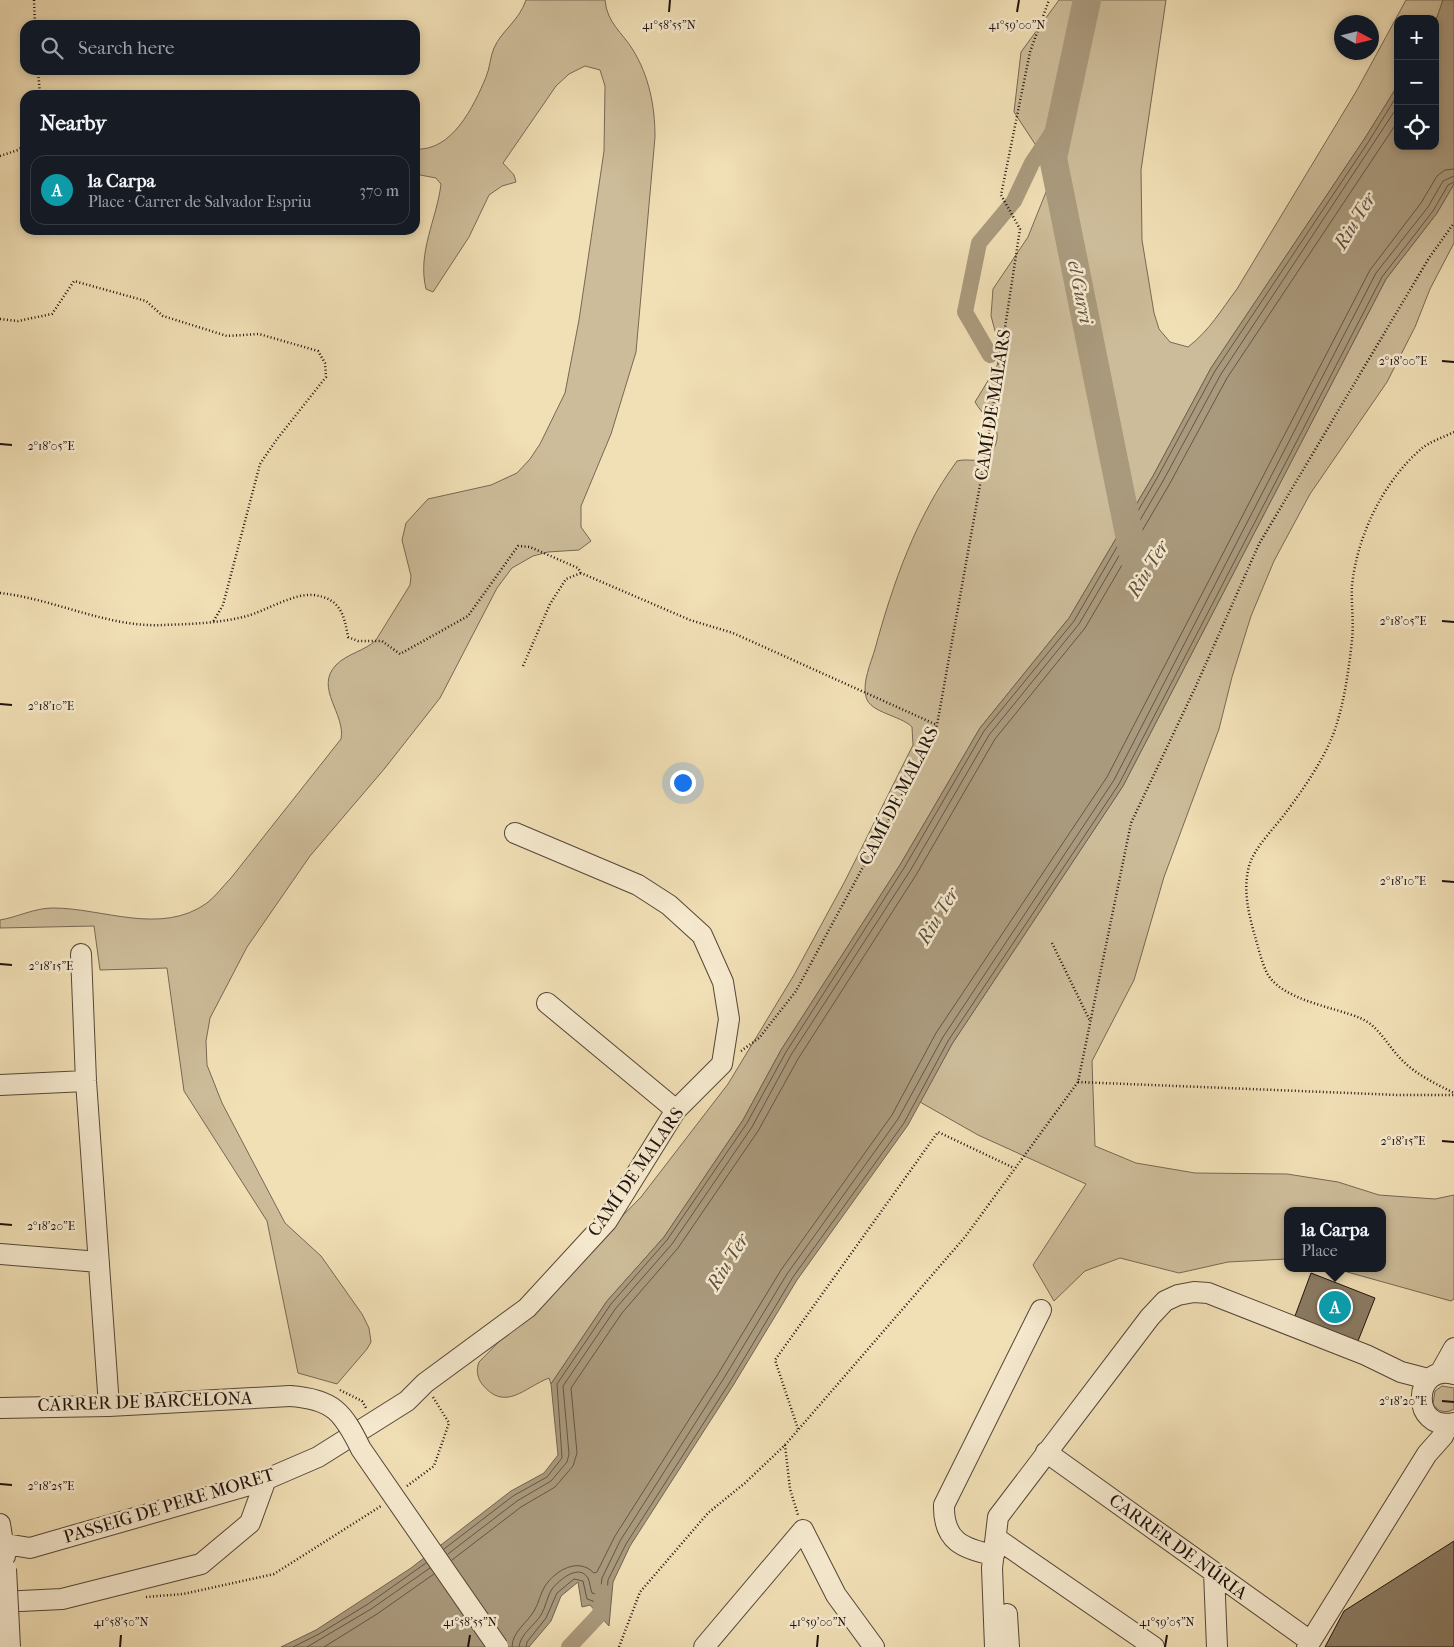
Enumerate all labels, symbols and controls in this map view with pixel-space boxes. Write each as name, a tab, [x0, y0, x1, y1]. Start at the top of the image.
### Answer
north arrow	[1334, 15, 1379, 60]
map controls	[1394, 15, 1439, 150]
button: +	[1394, 15, 1439, 60]
text: 41°58'55"N	[642, 18, 696, 32]
text: 41°59'00"N	[989, 18, 1045, 32]
search box	[20, 20, 420, 75]
icon: search	[38, 34, 66, 62]
text: Search here	[78, 37, 174, 59]
button: −	[1394, 60, 1439, 105]
button: locate	[1394, 105, 1439, 150]
text: Nearby	[40, 111, 106, 135]
text: la Carpa	[88, 170, 155, 192]
text: A	[52, 181, 62, 200]
text: 370 m	[359, 181, 399, 200]
water label: Riu Ter	[1329, 188, 1381, 255]
text: Place · Carrer de Salvador Espriu	[88, 192, 311, 211]
water label: el Gurri	[1063, 259, 1097, 327]
street label: CAMÍ DE MALARS	[970, 328, 1015, 482]
text: 2°18'00"E	[1379, 354, 1427, 368]
text: 2°18'05"E	[27, 439, 75, 453]
water label: Riu Ter	[1122, 536, 1174, 603]
text: 2°18'05"E	[1379, 614, 1427, 628]
text: 2°18'10"E	[28, 699, 74, 713]
street label: CAMÍ DE MALARS	[854, 723, 943, 869]
your location	[670, 770, 696, 796]
text: 2°18'10"E	[1380, 874, 1426, 888]
water label: Riu Ter	[912, 883, 964, 950]
text: 2°18'15"E	[29, 959, 73, 973]
street label: CAMÍ DE MALARS	[583, 1103, 688, 1241]
text: 2°18'15"E	[1381, 1134, 1425, 1148]
popup	[1284, 1207, 1386, 1272]
text: 2°18'20"E	[27, 1219, 75, 1233]
text: la Carpa	[1301, 1219, 1369, 1241]
water label: Riu Ter	[702, 1229, 754, 1296]
text: Place	[1301, 1241, 1338, 1260]
pin: A	[1319, 1288, 1351, 1326]
street label: CARRER DE BARCELONA	[37, 1388, 253, 1416]
text: 2°18'20"E	[1379, 1394, 1427, 1408]
street label: PASSEIG DE PERE MORET	[61, 1464, 278, 1548]
text: 2°18'25"E	[28, 1479, 74, 1493]
street label: CARRER DE NÚRIA	[1105, 1489, 1252, 1604]
text: 41°58'50"N	[93, 1615, 149, 1629]
text: 41°58'55"N	[443, 1615, 497, 1629]
text: 41°59'00"N	[790, 1615, 846, 1629]
text: 41°59'05"N	[1139, 1615, 1195, 1629]

